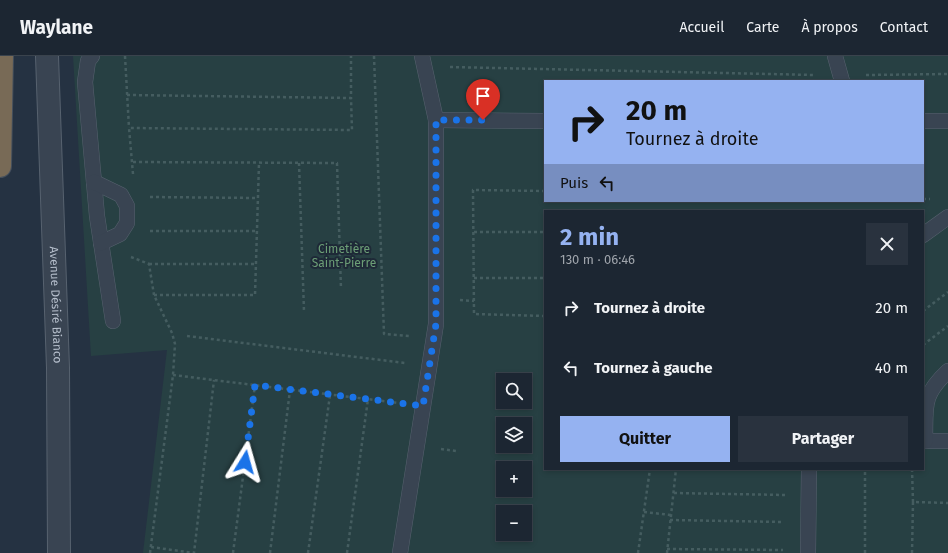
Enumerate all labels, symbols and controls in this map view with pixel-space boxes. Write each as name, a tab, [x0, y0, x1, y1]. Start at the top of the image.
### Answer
text: Waylane	[20, 16, 93, 39]
text: Accueil	[679, 19, 724, 36]
text: Carte	[746, 19, 779, 36]
text: À propos	[801, 19, 858, 36]
text: Contact	[880, 19, 928, 36]
pin	[466, 79, 500, 120]
icon: arrive	[472, 85, 494, 107]
text: 20 m	[626, 94, 687, 127]
icon: right	[560, 96, 612, 148]
text: Tournez à droite	[626, 128, 758, 150]
icon: left	[596, 172, 618, 194]
text: Puis	[560, 174, 588, 192]
text: 2 min	[560, 223, 619, 251]
button: close	[866, 223, 908, 265]
park label: Cimetière Saint-Pierre	[312, 242, 376, 270]
street label: Avenue Désiré Bianco	[47, 246, 65, 364]
text: 130 m · 06:46	[560, 252, 635, 267]
icon: right	[560, 297, 582, 319]
text: Tournez à droite	[594, 299, 705, 317]
text: 20 m	[875, 299, 908, 317]
icon: left	[560, 357, 582, 379]
text: Tournez à gauche	[594, 359, 713, 377]
text: 40 m	[875, 359, 908, 377]
map controls	[496, 373, 532, 541]
button: search	[496, 373, 532, 409]
button: Quitter	[560, 416, 730, 462]
button: Partager	[738, 416, 908, 462]
button: layers	[496, 417, 532, 453]
position arrow	[224, 441, 266, 483]
button: +	[496, 461, 532, 497]
button: −	[496, 505, 532, 541]

